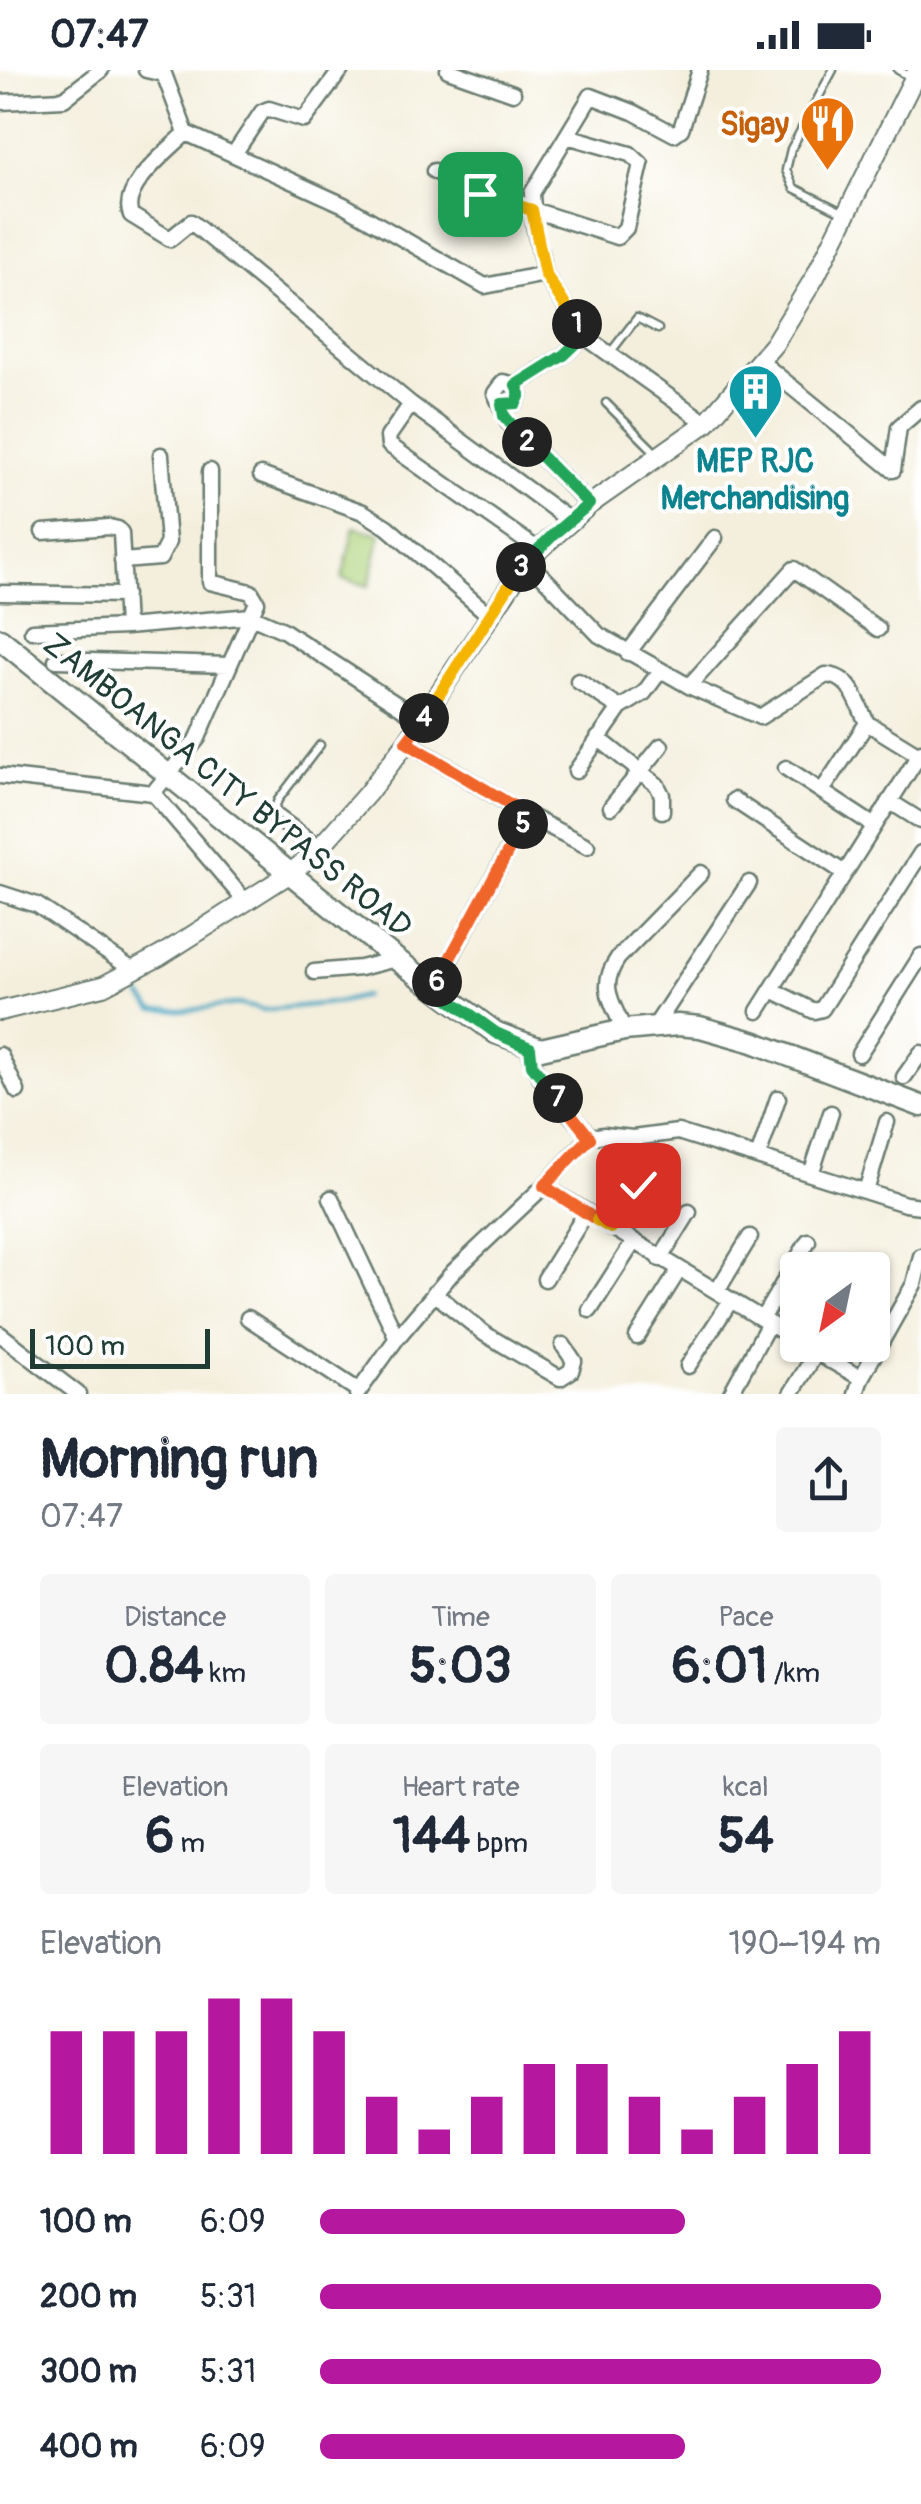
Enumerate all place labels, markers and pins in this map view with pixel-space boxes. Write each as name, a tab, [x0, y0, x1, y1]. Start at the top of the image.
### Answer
restaurant icon: Sigay	[798, 94, 858, 173]
place label: Sigay	[720, 105, 789, 145]
pin	[438, 152, 523, 237]
pin: 1	[552, 299, 602, 349]
building icon: MEP RJC Merchandising	[725, 362, 785, 441]
pin: 2	[502, 417, 552, 467]
place label: MEP RJC Merchandising	[661, 442, 849, 519]
pin: 3	[496, 542, 546, 592]
pin: 4	[399, 693, 449, 743]
pin: 5	[498, 799, 548, 849]
pin: 6	[412, 957, 462, 1007]
pin: 7	[533, 1073, 583, 1123]
pin	[596, 1143, 681, 1228]

